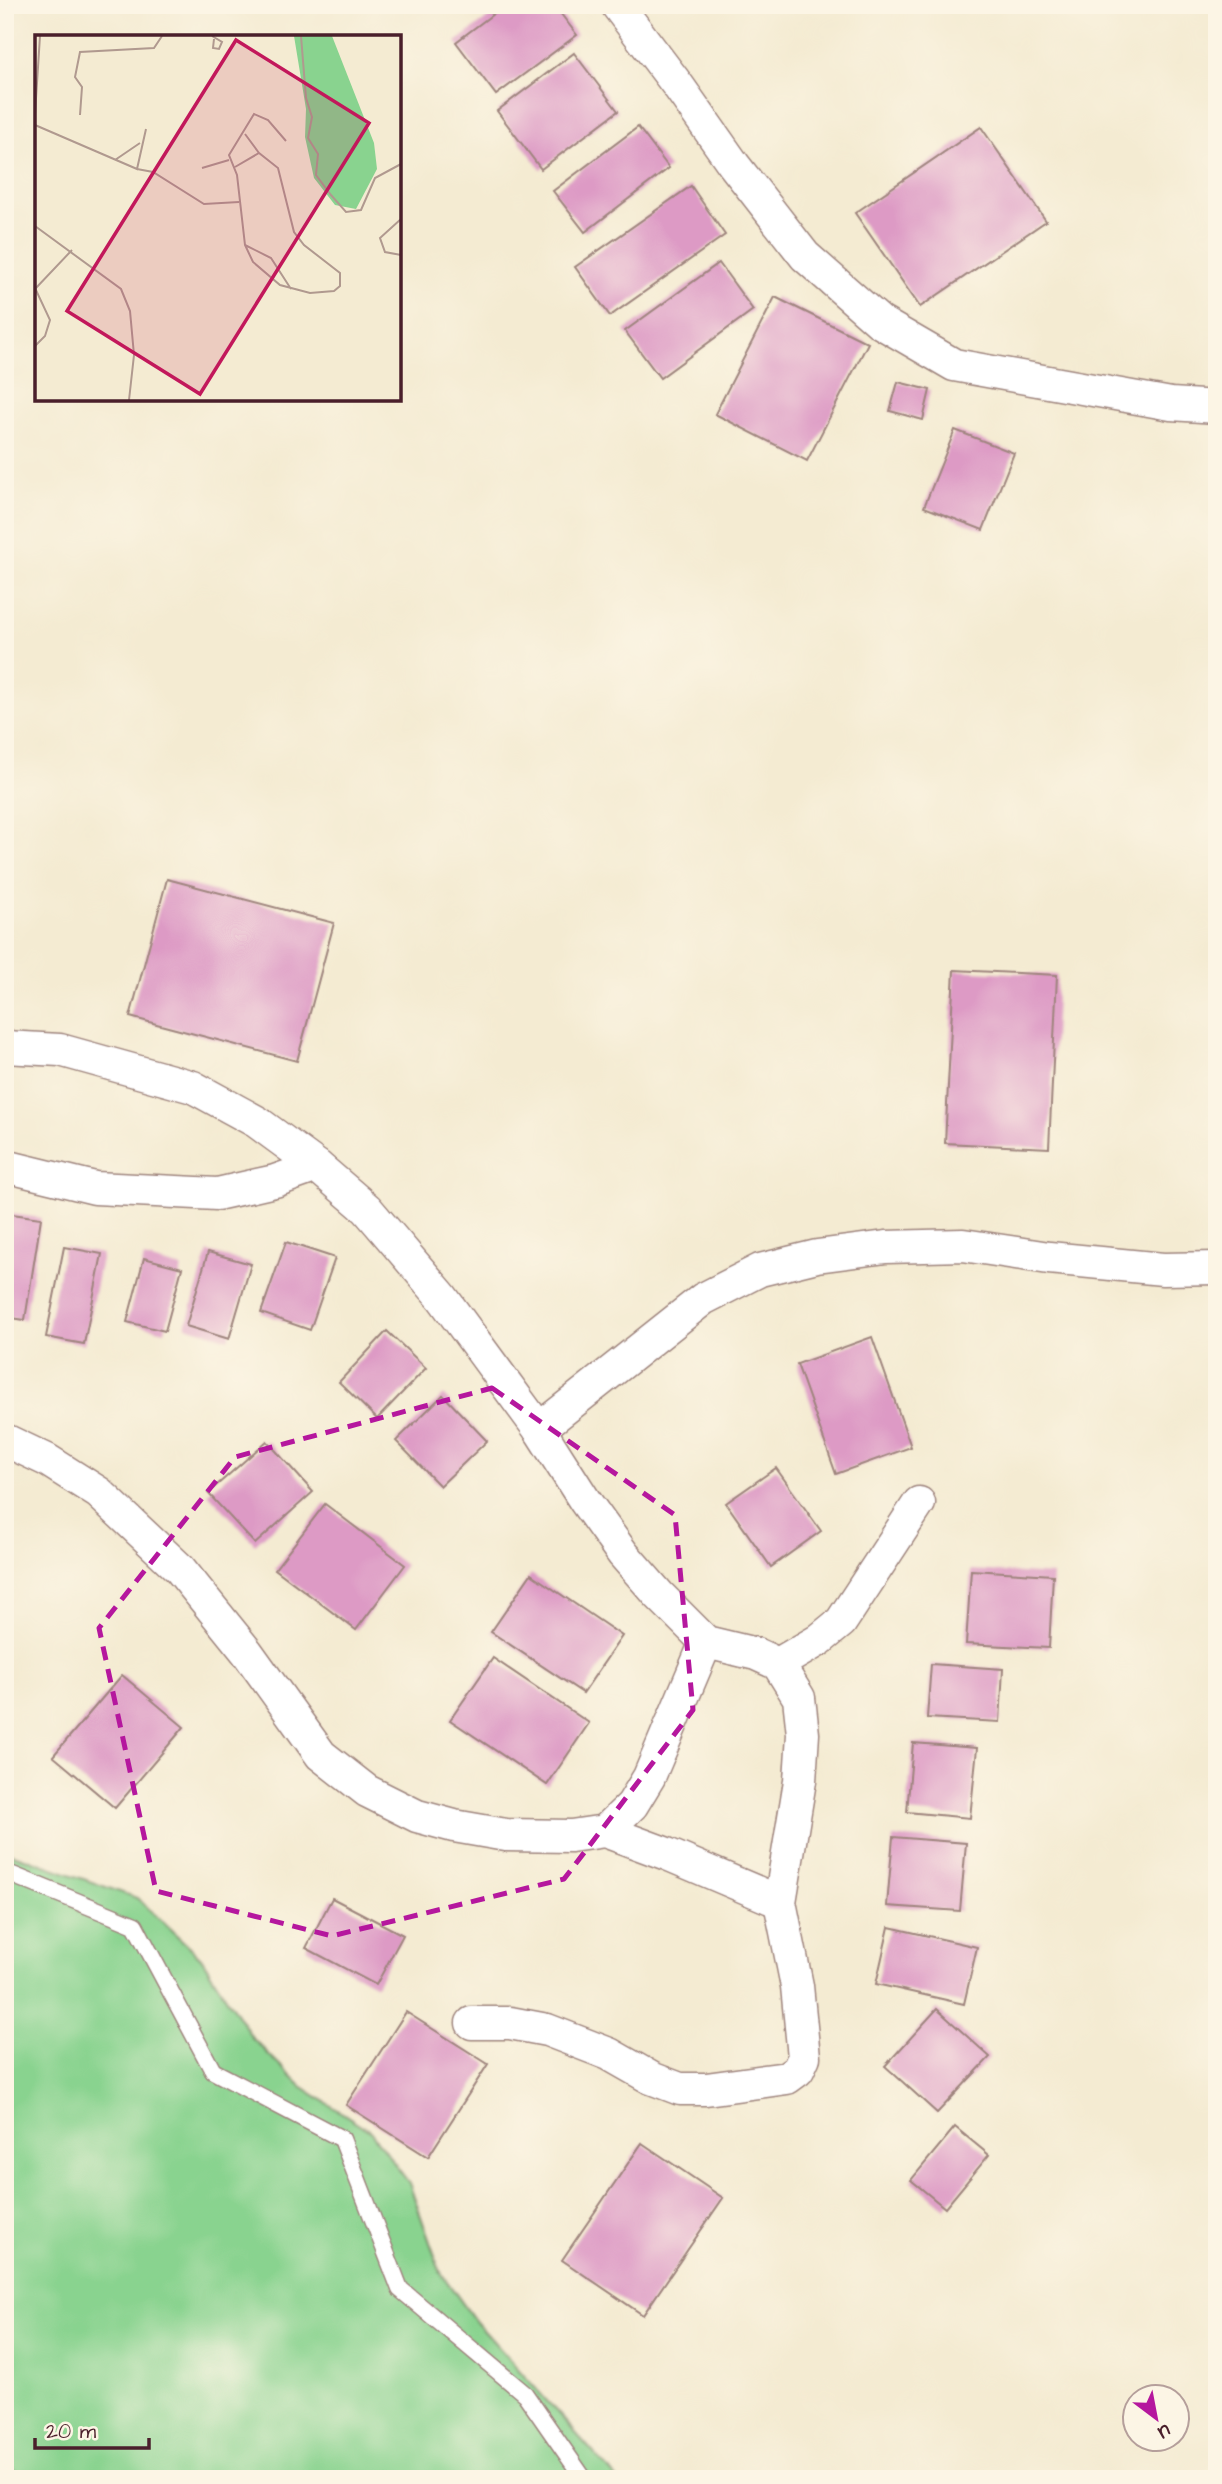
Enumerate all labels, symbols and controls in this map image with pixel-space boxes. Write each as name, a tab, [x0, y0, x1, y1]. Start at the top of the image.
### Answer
inset map	[35, 35, 401, 401]
north arrow	[1120, 2382, 1190, 2452]
scale bar	[35, 2407, 149, 2451]
text: 20 m	[46, 2417, 97, 2446]
text: U	[1152, 2417, 1176, 2446]

